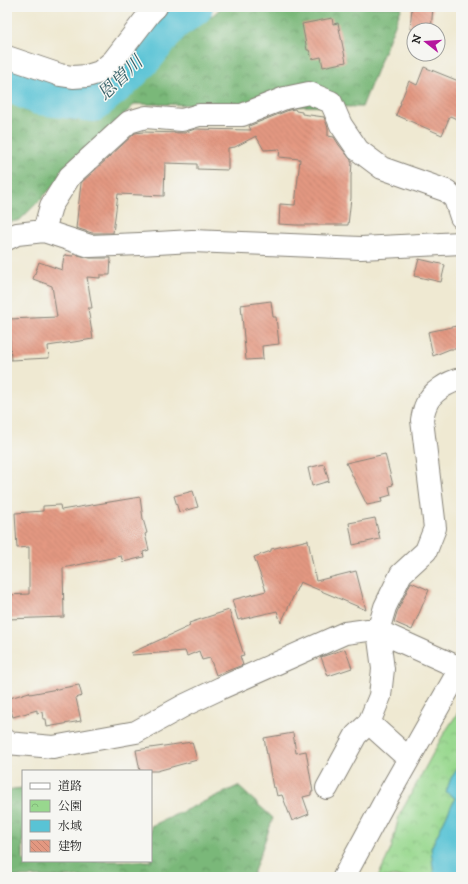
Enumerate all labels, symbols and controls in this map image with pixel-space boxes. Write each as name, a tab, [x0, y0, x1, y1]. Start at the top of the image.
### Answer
north arrow	[406, 22, 446, 62]
text: N	[409, 33, 425, 46]
water label: 恩曽川	[94, 51, 149, 105]
legend	[22, 770, 152, 862]
text: 道路	[58, 779, 82, 794]
text: 公園	[58, 799, 82, 814]
text: 水域	[58, 819, 82, 834]
text: 建物	[58, 839, 82, 854]

